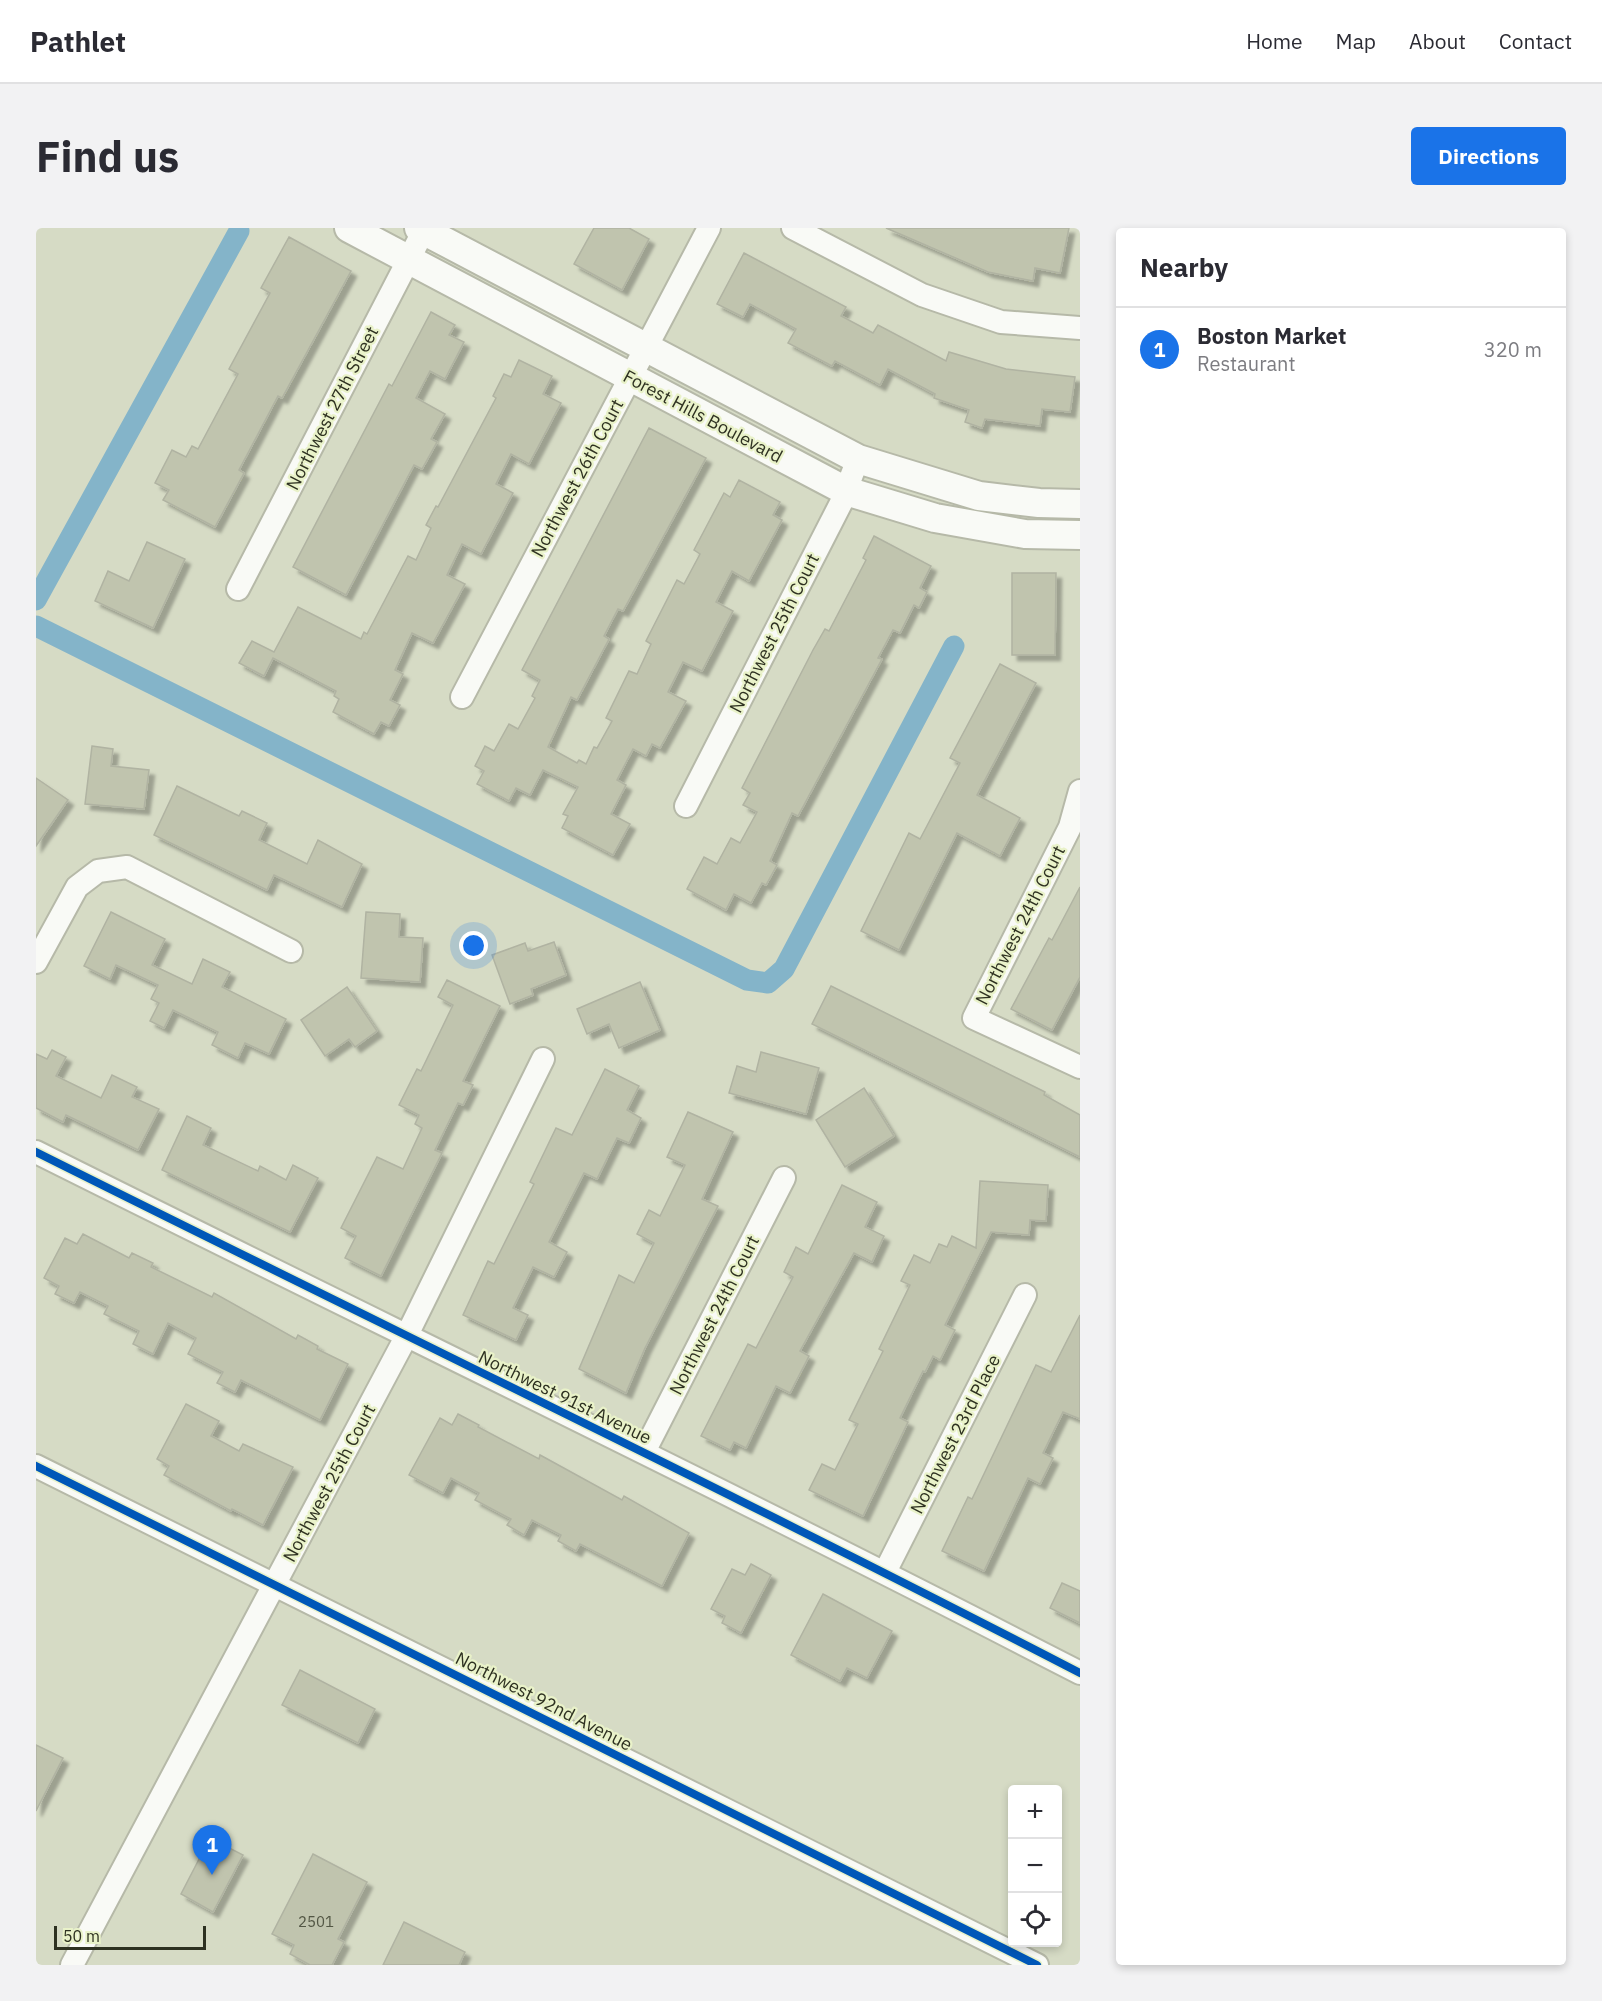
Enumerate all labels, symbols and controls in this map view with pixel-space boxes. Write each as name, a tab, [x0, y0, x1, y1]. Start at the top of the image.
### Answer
text: Pathlet	[30, 23, 126, 60]
text: Home	[1246, 27, 1303, 55]
text: Map	[1336, 27, 1376, 55]
text: About	[1409, 27, 1466, 55]
text: Contact	[1499, 27, 1572, 55]
button: Directions	[1411, 127, 1566, 185]
text: Find us	[36, 129, 179, 184]
text: Nearby	[1140, 250, 1228, 284]
text: Boston Market	[1197, 321, 1346, 350]
street label: Northwest 27th Street	[281, 322, 383, 494]
text: 1	[1154, 336, 1166, 363]
text: 320 m	[1484, 336, 1542, 363]
text: Restaurant	[1197, 350, 1295, 377]
street label: Forest Hills Boulevard	[619, 364, 787, 468]
street label: Northwest 26th Court	[526, 395, 628, 561]
street label: Northwest 25th Court	[724, 550, 824, 716]
street label: Northwest 24th Court	[970, 842, 1070, 1008]
your location	[459, 931, 488, 960]
street label: Northwest 24th Court	[664, 1232, 764, 1398]
street label: Northwest 91st Avenue	[475, 1345, 655, 1449]
street label: Northwest 23rd Place	[905, 1350, 1005, 1518]
street label: Northwest 25th Court	[278, 1400, 380, 1566]
street label: Northwest 92nd Avenue	[452, 1646, 636, 1756]
map controls	[1008, 1785, 1062, 1947]
button: +	[1008, 1785, 1062, 1839]
pin: 1	[192, 1826, 231, 1875]
button: −	[1008, 1839, 1062, 1893]
button: locate	[1008, 1893, 1062, 1947]
house number: 2501	[298, 1912, 334, 1931]
scale bar	[54, 1923, 206, 1950]
text: 50 m	[63, 1926, 100, 1946]

